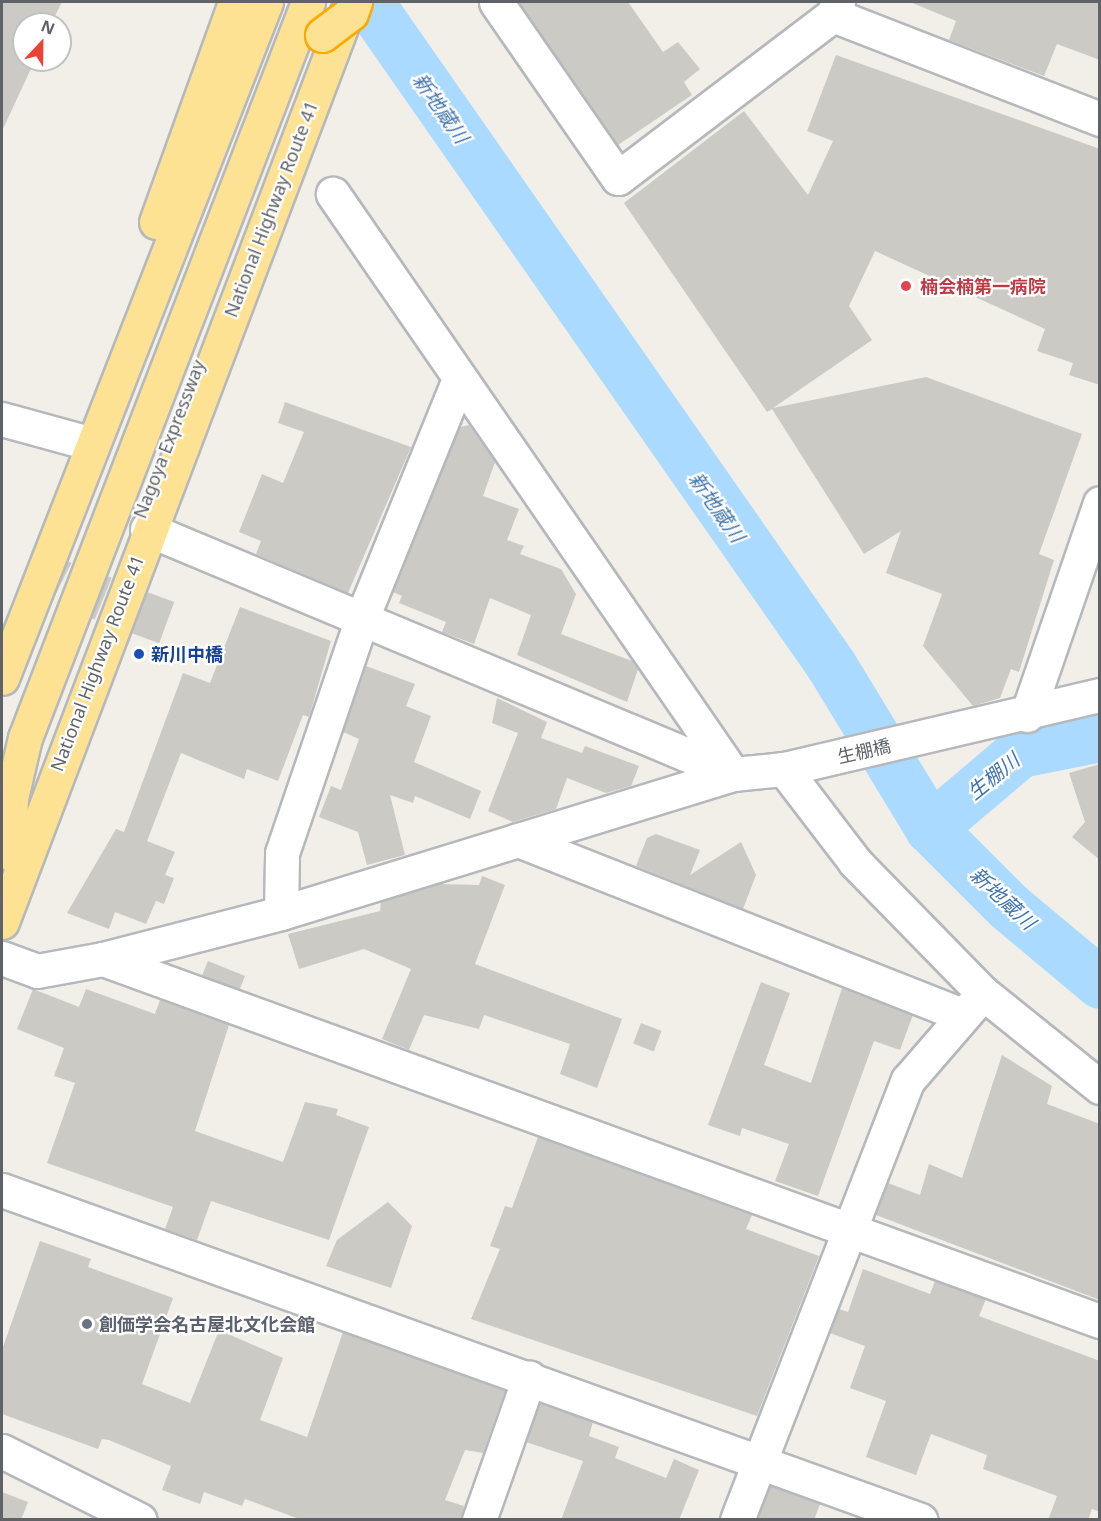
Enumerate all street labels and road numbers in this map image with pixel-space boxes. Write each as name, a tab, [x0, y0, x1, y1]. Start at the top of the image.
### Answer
street label: National Highway Route 41	[220, 98, 322, 320]
street label: Nagoya Expressway	[129, 357, 209, 521]
street label: National Highway Route 41	[46, 552, 148, 774]
street label: 生棚橋	[835, 734, 893, 768]

